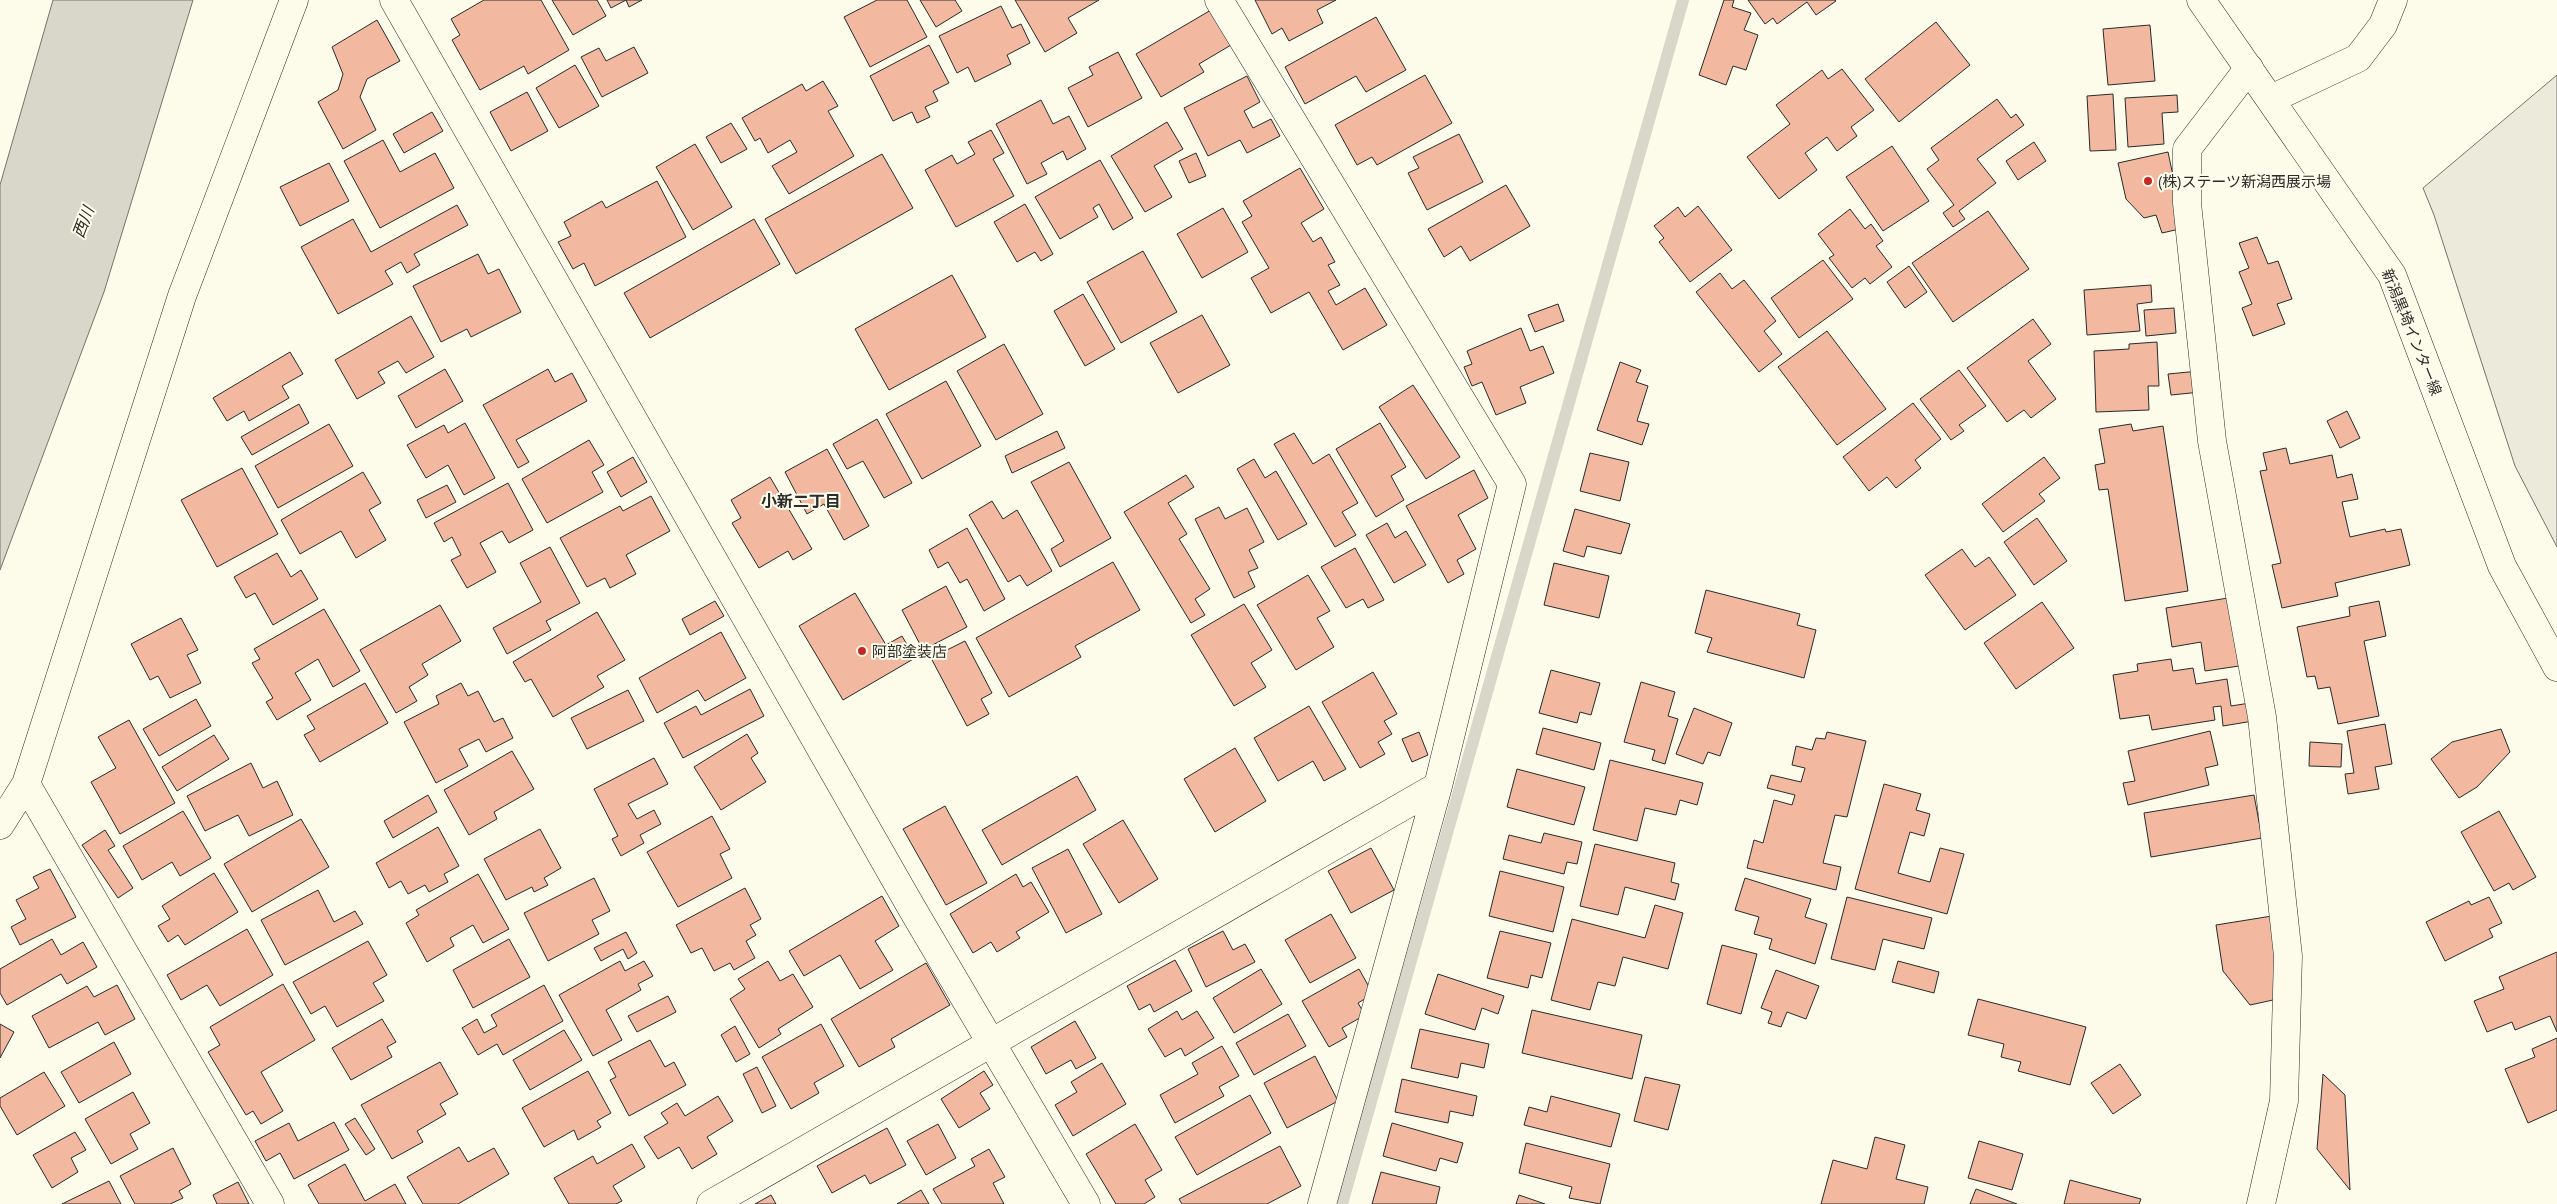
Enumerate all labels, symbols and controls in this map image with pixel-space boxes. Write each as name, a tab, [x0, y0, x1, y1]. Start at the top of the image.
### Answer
place label: (株)ステーツ新潟西展示場	[2158, 172, 2331, 191]
marker: (株)ステーツ新潟西展示場	[2142, 175, 2154, 187]
water label: 西川	[68, 202, 99, 241]
street label: 新潟黒埼インター線	[2378, 266, 2446, 398]
district label: 小新二丁目	[761, 491, 841, 511]
place label: 阿部塗装店	[872, 642, 947, 661]
marker: 阿部塗装店	[856, 645, 868, 657]

